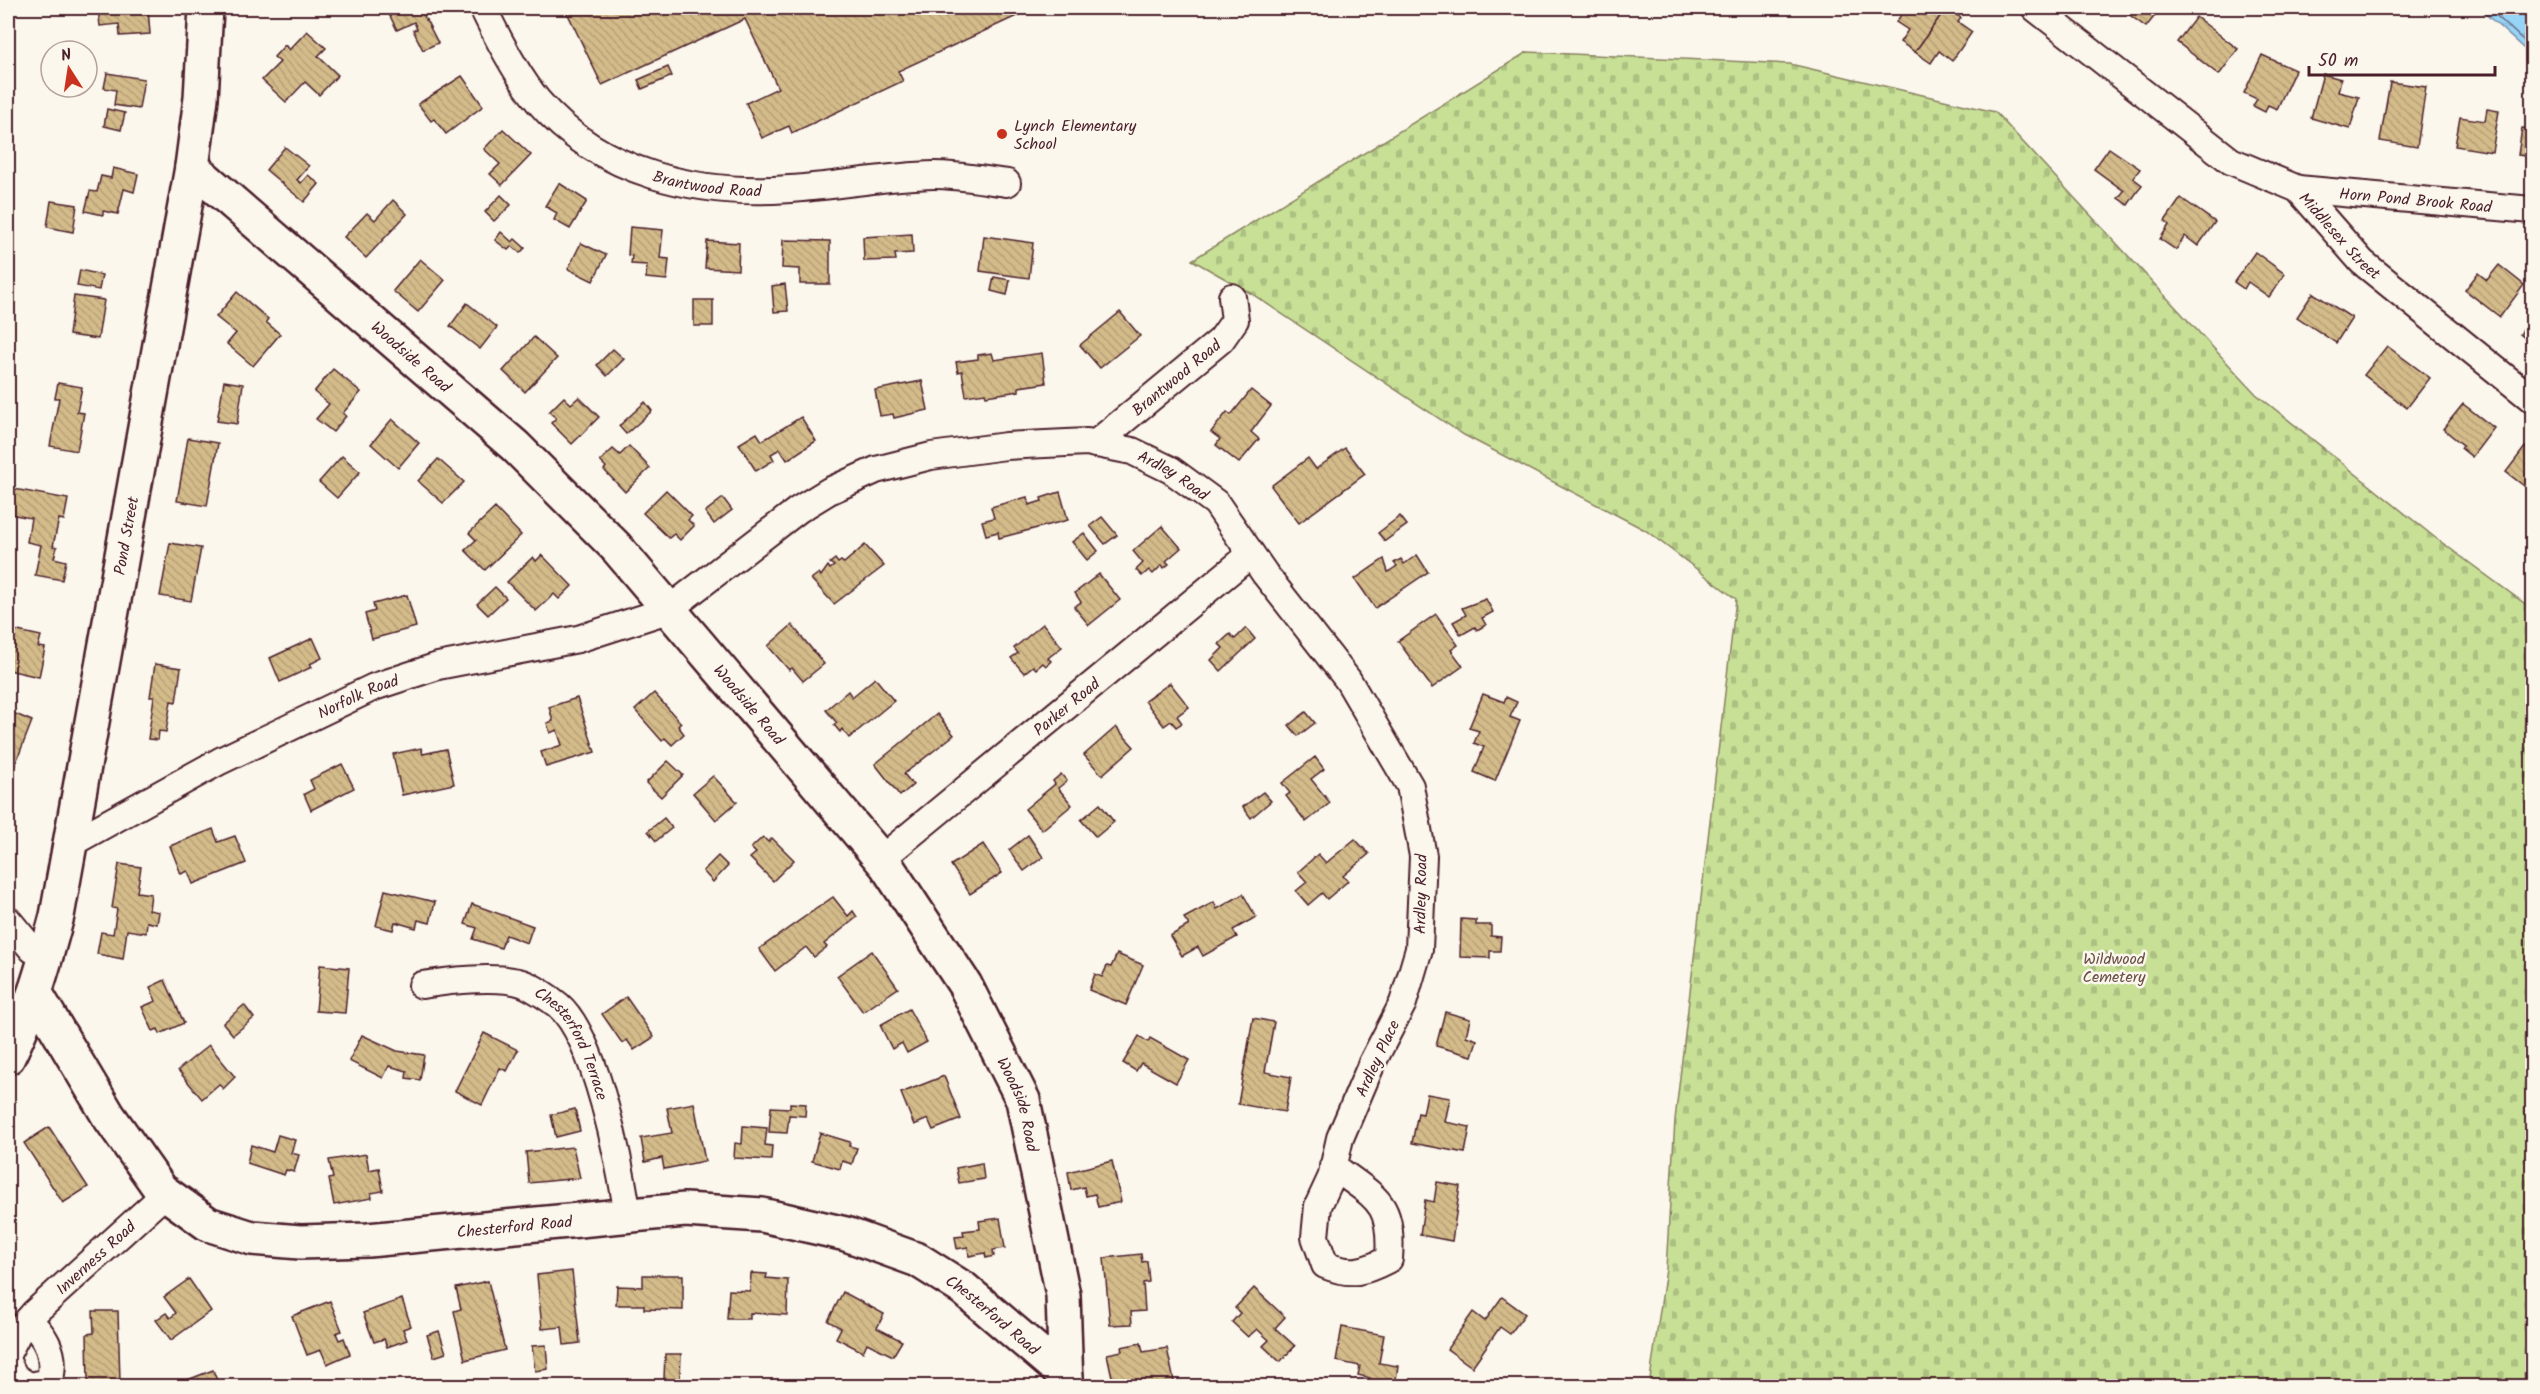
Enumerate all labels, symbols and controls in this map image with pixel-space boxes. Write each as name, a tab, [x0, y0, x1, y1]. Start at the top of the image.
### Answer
north arrow	[39, 39, 99, 99]
scale bar	[2309, 39, 2495, 77]
text: N	[59, 43, 74, 69]
text: 50 m	[2318, 47, 2358, 76]
place label: Lynch Elementary School	[1014, 114, 1137, 157]
marker: Lynch Elementary School	[995, 127, 1009, 141]
street label: Brantwood Road	[649, 165, 762, 204]
street label: Horn Pond Brook Road	[2338, 182, 2494, 220]
street label: Middlesex Street	[2292, 187, 2386, 287]
street label: Woodside Road	[365, 316, 457, 400]
street label: Brantwood Road	[1127, 333, 1228, 423]
street label: Ardley Road	[1133, 445, 1214, 508]
street label: Pond Street	[108, 494, 147, 577]
street label: Woodside Road	[707, 659, 791, 752]
street label: Norfolk Road	[314, 668, 403, 726]
street label: Parker Road	[1028, 672, 1107, 743]
street label: Ardley Road	[1408, 853, 1435, 934]
park label: Wildwood Cemetery	[2083, 947, 2146, 990]
street label: Chesterford Terrace	[529, 981, 614, 1103]
street label: Ardley Place	[1350, 1016, 1407, 1101]
street label: Woodside Road	[989, 1053, 1045, 1155]
street label: Chesterford Road	[456, 1210, 574, 1246]
street label: Inverness Road	[51, 1215, 143, 1301]
street label: Chesterford Road	[940, 1269, 1045, 1363]

